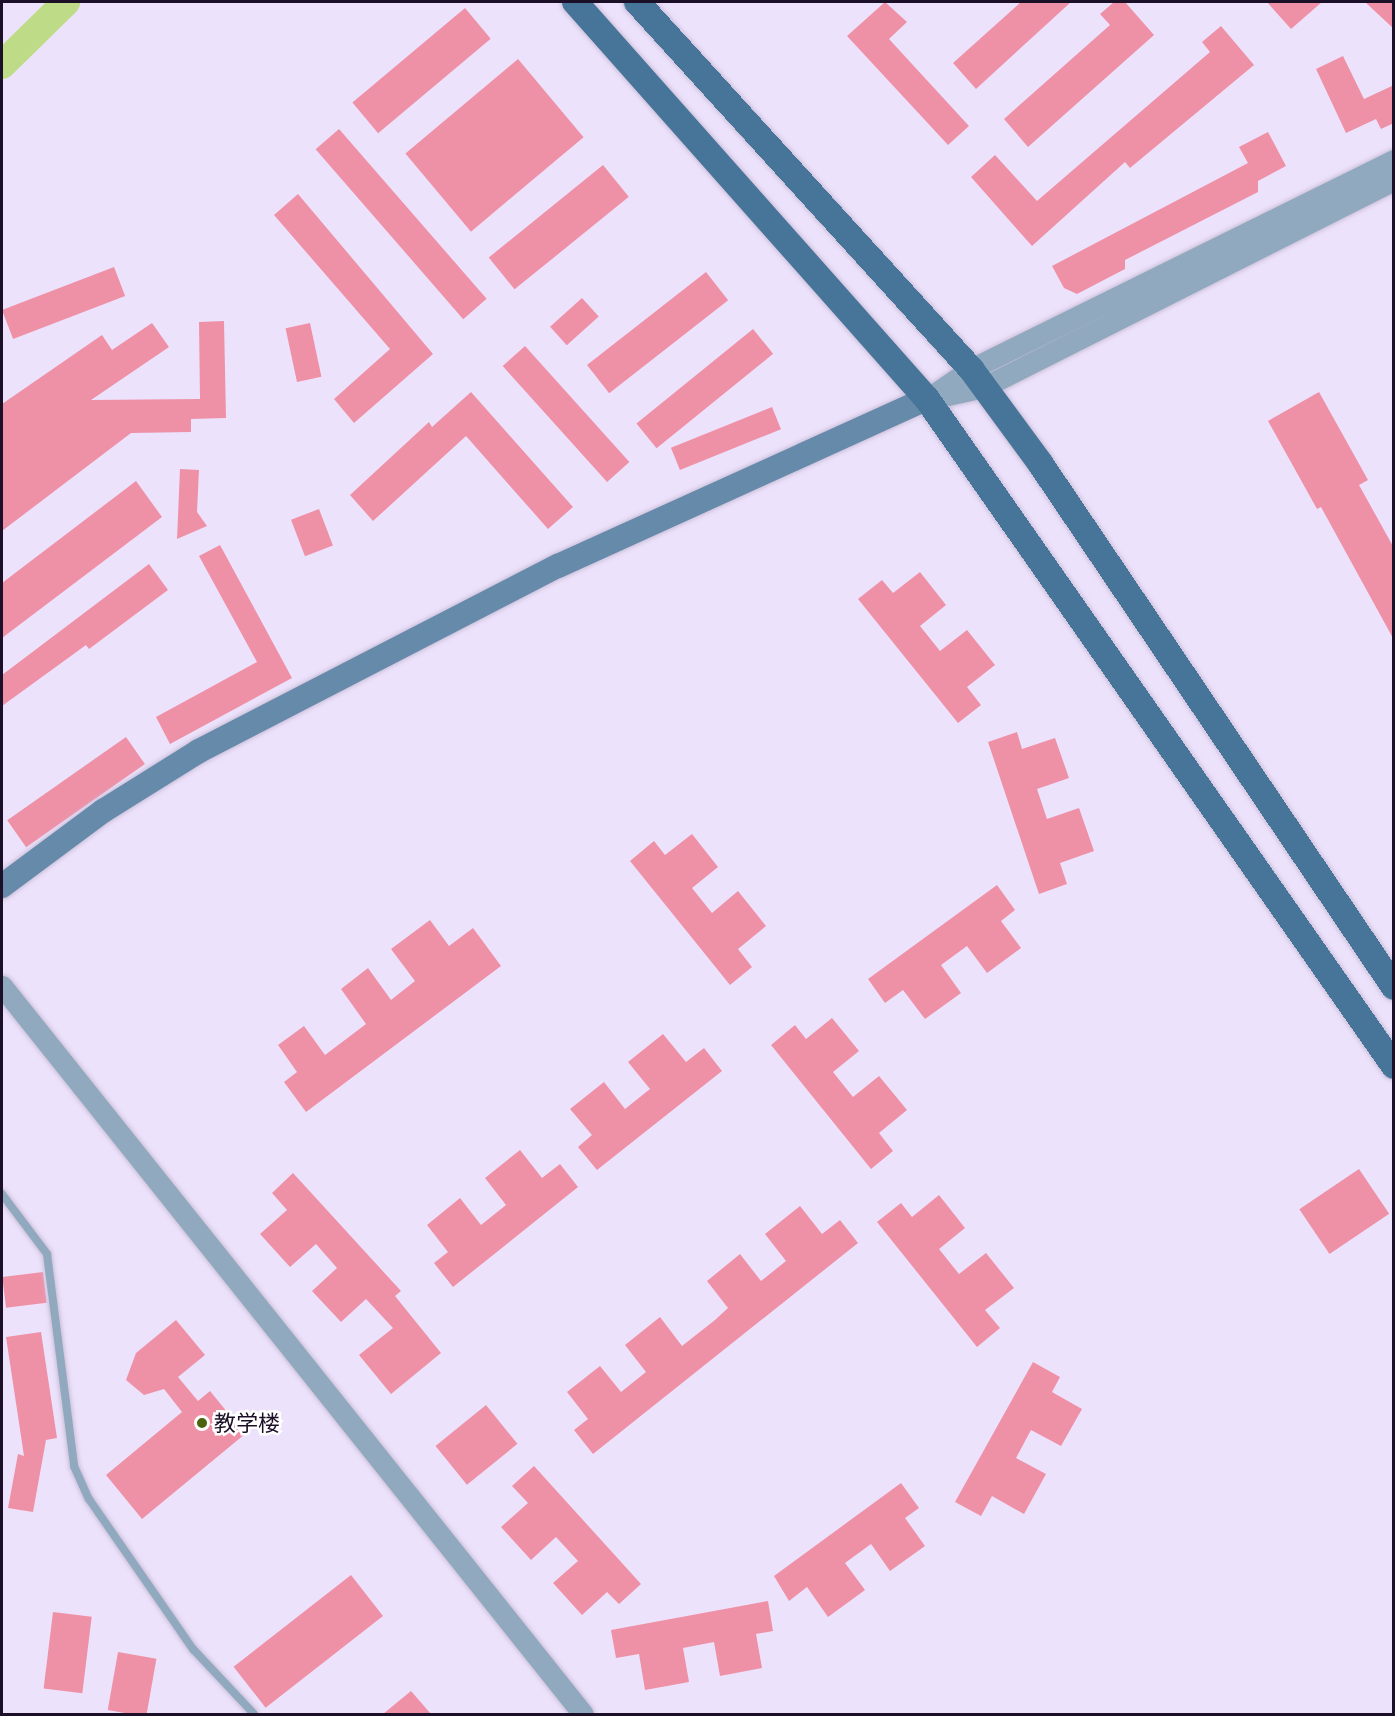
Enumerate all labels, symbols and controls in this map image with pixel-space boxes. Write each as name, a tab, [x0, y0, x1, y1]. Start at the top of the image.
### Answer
place label: 教学楼	[214, 1410, 280, 1436]
marker: 教学楼	[195, 1416, 209, 1430]

